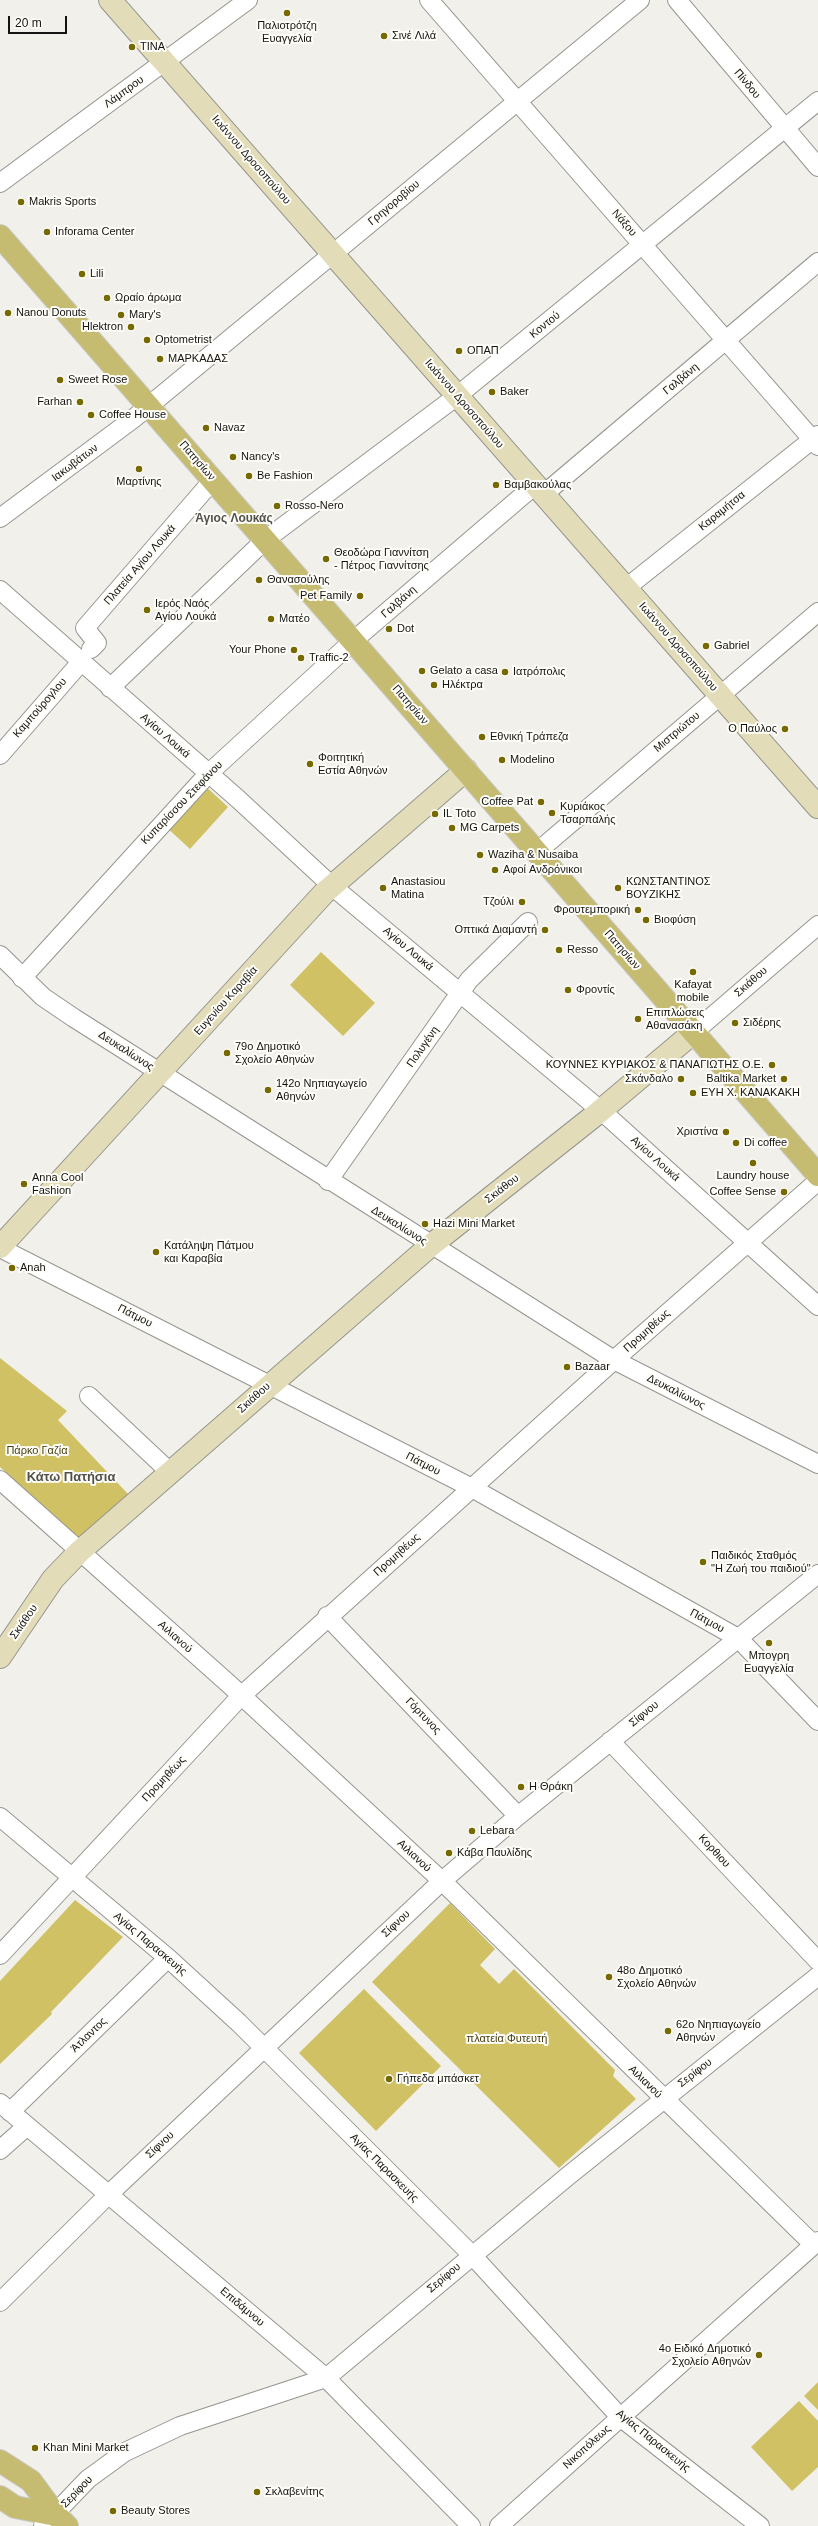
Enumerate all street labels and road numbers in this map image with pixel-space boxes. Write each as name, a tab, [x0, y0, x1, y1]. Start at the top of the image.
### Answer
street label: Πίνδου	[731, 67, 763, 101]
street label: Λάμπρου	[102, 73, 146, 111]
street label: Ιωάννου Δροσοπούλου	[209, 113, 293, 207]
street label: Γρηγοροβίου	[366, 178, 422, 228]
street label: Νάξου	[609, 207, 639, 239]
street label: Κοντού	[527, 309, 563, 341]
street label: Ιωάννου Δροσοπούλου	[422, 357, 506, 451]
street label: Γαλβάνη	[661, 360, 701, 398]
street label: Πατησίων	[176, 439, 218, 483]
street label: Ιακωβάτων	[49, 441, 101, 485]
street label: Καραμήτσα	[696, 488, 748, 534]
street label: Πλατεία Αγίου Λουκά	[101, 522, 179, 608]
street label: Γαλβάνη	[379, 583, 419, 621]
street label: Ιωάννου Δροσοπούλου	[636, 600, 720, 694]
street label: Καμπούρογλου	[10, 675, 70, 741]
street label: Πατησίων	[389, 683, 431, 727]
street label: Μιστριώτου	[651, 709, 703, 755]
street label: Αγίου Λουκά	[137, 711, 193, 761]
street label: Κυπαρίσσου Στεφάνου	[139, 758, 225, 848]
street label: Αγίου Λουκά	[380, 924, 436, 974]
street label: Πατησίων	[601, 928, 643, 972]
street label: Ευγενίου Καραβία	[192, 964, 260, 1038]
street label: Σκιάθου	[732, 964, 770, 1000]
street label: Πολυγένη	[404, 1024, 442, 1070]
street label: Δευκαλίωνος	[96, 1028, 156, 1074]
street label: Αγίου Λουκά	[628, 1134, 682, 1184]
street label: Σκιάθου	[482, 1172, 522, 1206]
street label: Δευκαλίωνος	[369, 1204, 429, 1248]
street label: Πάτμου	[115, 1302, 155, 1330]
street label: Προμηθέως	[621, 1307, 673, 1355]
street label: Δευκαλίωνος	[645, 1372, 707, 1412]
street label: Σκιάθου	[235, 1380, 273, 1416]
street label: Πάτμου	[403, 1450, 443, 1478]
street label: Προμηθέως	[371, 1531, 423, 1579]
street label: Σκιάθου	[7, 1602, 41, 1642]
street label: Πάτμου	[688, 1606, 726, 1636]
street label: Αιλιανού	[155, 1618, 195, 1656]
street label: Γόρτυνος	[402, 1695, 444, 1737]
street label: Σίφνου	[627, 1698, 661, 1730]
street label: Προμηθέως	[140, 1753, 188, 1805]
street label: Κορθιου	[695, 1832, 733, 1870]
street label: Αιλιανού	[394, 1837, 434, 1875]
street label: Σίφνου	[379, 1908, 413, 1940]
street label: Αγίας Παρασκευής	[111, 1910, 189, 1978]
street label: Άτλαντος	[68, 2015, 110, 2055]
street label: Σερίφου	[675, 2056, 715, 2090]
street label: Αιλιανού	[625, 2063, 665, 2101]
street label: Σίφνου	[143, 2129, 177, 2161]
street label: Αγίας Παρασκευής	[347, 2131, 421, 2205]
street label: Σερίφου	[425, 2260, 463, 2296]
street label: Επιδάμνου	[217, 2285, 267, 2329]
street label: Αγίας Παρασκευής	[613, 2407, 693, 2475]
street label: Νικοπόλεως	[560, 2422, 614, 2472]
street label: Σερίφου	[58, 2473, 96, 2511]

